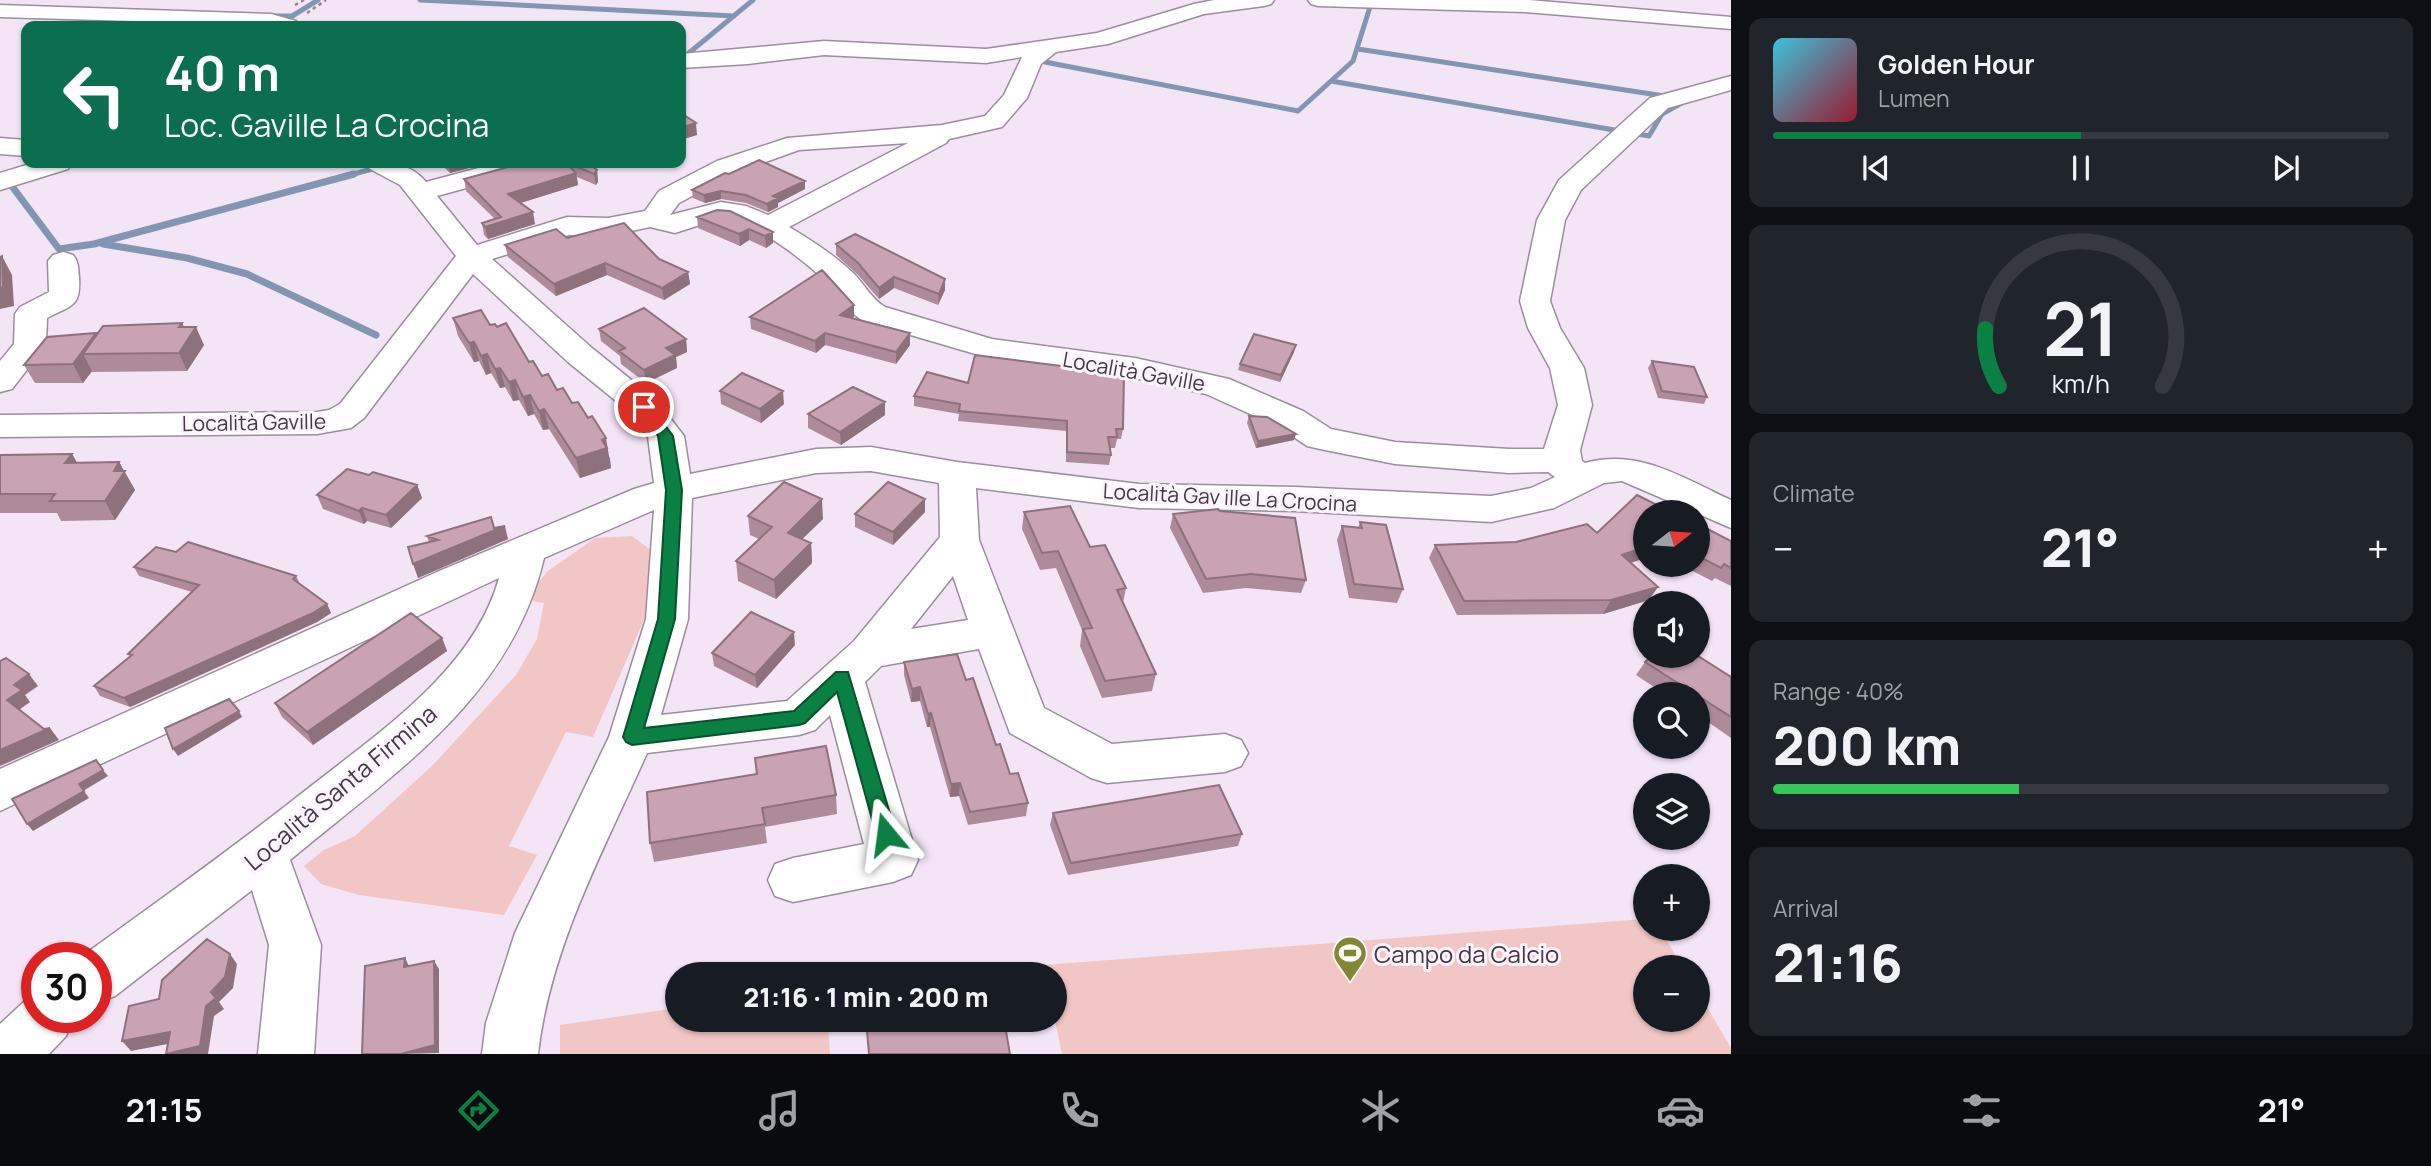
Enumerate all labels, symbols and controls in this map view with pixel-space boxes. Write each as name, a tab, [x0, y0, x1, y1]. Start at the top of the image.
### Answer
text: 40 m	[164, 39, 280, 106]
text: Golden Hour	[1878, 46, 2035, 82]
icon: left	[49, 49, 140, 140]
text: Lumen	[1878, 82, 1950, 114]
text: Loc. Gaville La Crocina	[164, 103, 489, 147]
icon: previous	[1857, 149, 1895, 187]
icon: pause	[2062, 149, 2100, 187]
icon: next	[2267, 149, 2305, 187]
text: 21	[2043, 278, 2119, 378]
street label: Località Gaville	[1061, 345, 1207, 397]
text: km/h	[2052, 366, 2110, 401]
pin	[614, 377, 674, 437]
icon: arrive	[625, 388, 663, 426]
street label: Località Gaville	[182, 407, 326, 437]
street label: Località Gav ille La Crocina	[1102, 476, 1358, 518]
text: Climate	[1773, 477, 1855, 509]
north arrow	[1633, 500, 1710, 578]
map controls	[1633, 500, 1710, 1032]
text: 21°	[2041, 512, 2120, 583]
text: −	[1773, 522, 1794, 574]
text: +	[2367, 522, 2389, 574]
button: sound	[1633, 591, 1710, 668]
text: Range · 40%	[1773, 675, 1904, 707]
button: search	[1633, 682, 1710, 759]
street label: Località Santa Firmina	[237, 697, 443, 877]
text: 200 km	[1773, 710, 1961, 781]
button: layers	[1633, 773, 1710, 850]
position arrow	[849, 797, 923, 871]
button: +	[1633, 864, 1710, 941]
text: Arrival	[1773, 892, 1839, 924]
text: 21:16	[1773, 927, 1903, 998]
sports icon: Campo da Calcio	[1331, 934, 1369, 983]
place label: Campo da Calcio	[1374, 937, 1559, 970]
speed limit sign: 30	[21, 942, 112, 1033]
button: −	[1633, 955, 1710, 1032]
text: 21:16 · 1 min · 200 m	[744, 979, 988, 1015]
icon: directions	[454, 1086, 503, 1135]
icon: music	[755, 1086, 804, 1135]
icon: phone	[1055, 1086, 1104, 1135]
icon: climate	[1356, 1086, 1405, 1135]
icon: car	[1656, 1086, 1705, 1135]
icon: filters	[1957, 1086, 2006, 1135]
text: 21:15	[126, 1088, 203, 1132]
text: 21°	[2258, 1088, 2305, 1132]

